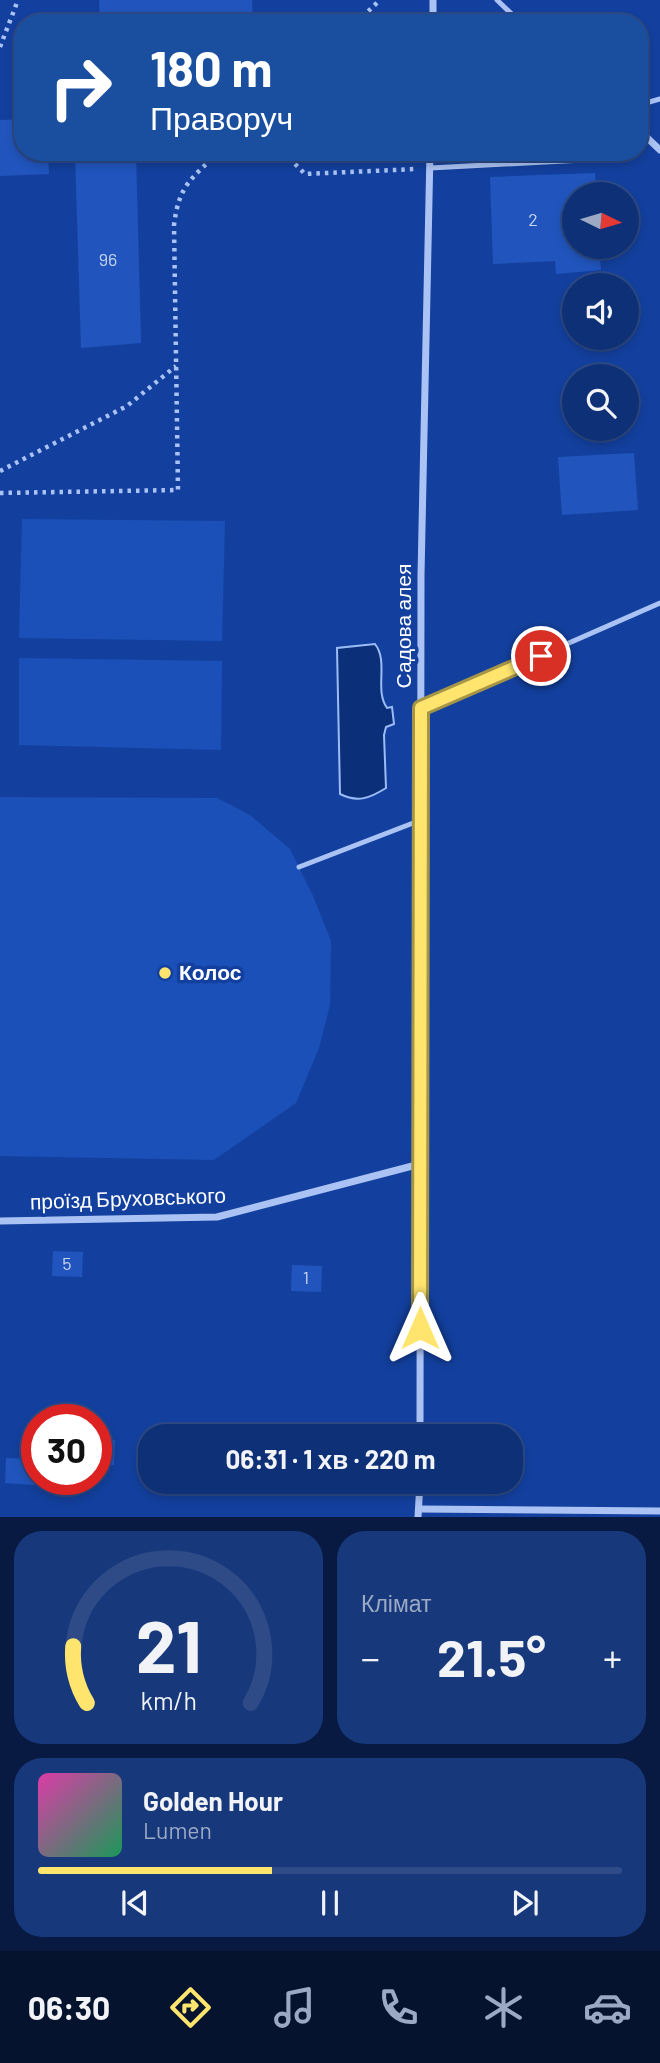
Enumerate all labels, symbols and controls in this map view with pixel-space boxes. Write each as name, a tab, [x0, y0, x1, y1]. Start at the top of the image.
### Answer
text: 180 m	[150, 38, 273, 97]
icon: right	[35, 42, 126, 133]
text: Праворуч	[150, 98, 293, 136]
north arrow	[562, 182, 639, 259]
map controls	[562, 182, 639, 441]
house number: 2	[528, 208, 538, 230]
house number: 96	[99, 248, 117, 270]
button: sound	[562, 273, 639, 350]
button: search	[562, 364, 639, 441]
street label: Садова алея	[390, 564, 415, 688]
pin	[511, 626, 571, 686]
icon: arrive	[522, 637, 560, 675]
place label: Колос	[179, 959, 242, 984]
marker: Колос	[157, 965, 173, 981]
street label: проїзд Бруховського	[29, 1182, 226, 1213]
house number: 5	[62, 1252, 72, 1274]
house number: 1	[303, 1266, 309, 1288]
position arrow	[383, 1291, 457, 1365]
speed limit sign: 30	[21, 1404, 112, 1495]
text: 06:31 · 1 хв · 220 m	[225, 1443, 436, 1474]
text: Клімат	[361, 1589, 432, 1617]
text: 21	[135, 1601, 202, 1689]
text: 21.5°	[437, 1625, 546, 1687]
text: −	[361, 1634, 380, 1680]
text: +	[603, 1634, 622, 1680]
text: km/h	[140, 1685, 197, 1715]
text: Golden Hour	[143, 1785, 283, 1816]
text: Lumen	[143, 1816, 212, 1844]
icon: previous	[116, 1884, 154, 1922]
icon: pause	[311, 1884, 349, 1922]
icon: next	[506, 1884, 544, 1922]
icon: directions	[166, 1983, 215, 2032]
icon: music	[270, 1983, 319, 2032]
icon: phone	[374, 1983, 423, 2032]
icon: climate	[479, 1983, 528, 2032]
icon: car	[583, 1983, 632, 2032]
text: 06:30	[28, 1988, 110, 2026]

